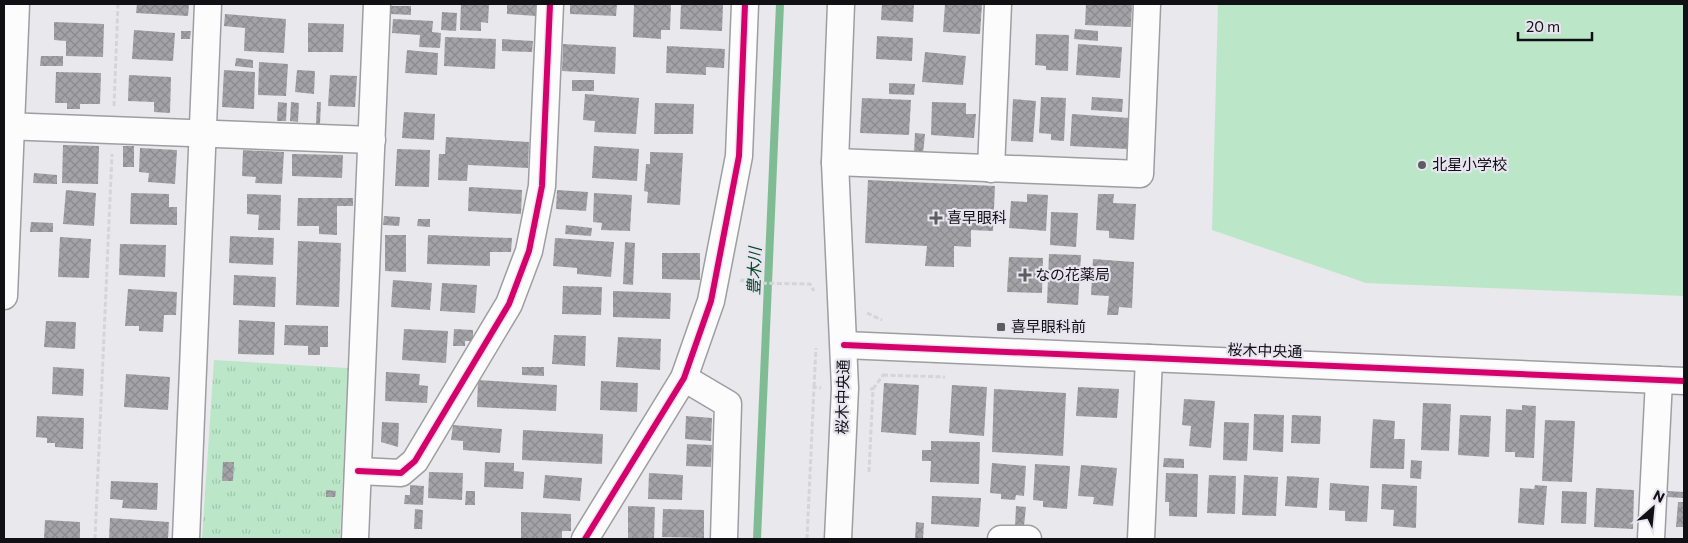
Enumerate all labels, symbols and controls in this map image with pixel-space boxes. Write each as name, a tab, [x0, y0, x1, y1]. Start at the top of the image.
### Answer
scale bar	[1518, 10, 1592, 42]
text: 20 m	[1526, 17, 1560, 35]
place label: 北星小学校	[1432, 155, 1507, 173]
marker: 北星小学校	[1416, 159, 1428, 171]
place label: 喜早眼科	[947, 208, 1007, 226]
marker: 喜早眼科	[929, 211, 943, 225]
water label: 豊木川	[743, 245, 764, 295]
place label: なの花薬局	[1035, 265, 1110, 283]
marker: なの花薬局	[1019, 269, 1031, 281]
place label: 喜早眼科前	[1011, 317, 1086, 335]
marker: 喜早眼科前	[995, 321, 1007, 333]
street label: 桜木中央通	[1227, 340, 1303, 360]
street label: 桜木中央通	[832, 359, 852, 435]
north arrow	[1628, 483, 1678, 533]
text: N	[1651, 486, 1668, 506]

